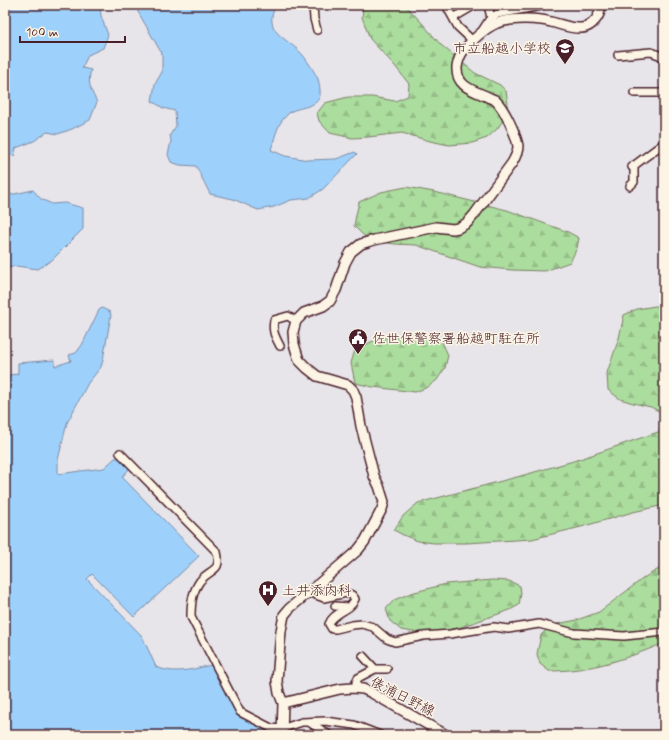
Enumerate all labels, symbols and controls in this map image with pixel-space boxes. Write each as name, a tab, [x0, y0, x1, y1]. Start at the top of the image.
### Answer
scale bar	[20, 18, 125, 44]
text: 100 m	[26, 25, 58, 41]
school or university icon: 市立船越小学校	[554, 37, 576, 65]
place label: 市立船越小学校	[453, 40, 551, 58]
public building icon: 佐世保警察署船越町駐在所	[347, 327, 369, 355]
place label: 佐世保警察署船越町駐在所	[372, 330, 540, 348]
hospital icon: 土井添内科	[257, 579, 279, 607]
place label: 土井添内科	[282, 582, 352, 600]
street label: 俵浦日野線	[367, 673, 438, 721]

